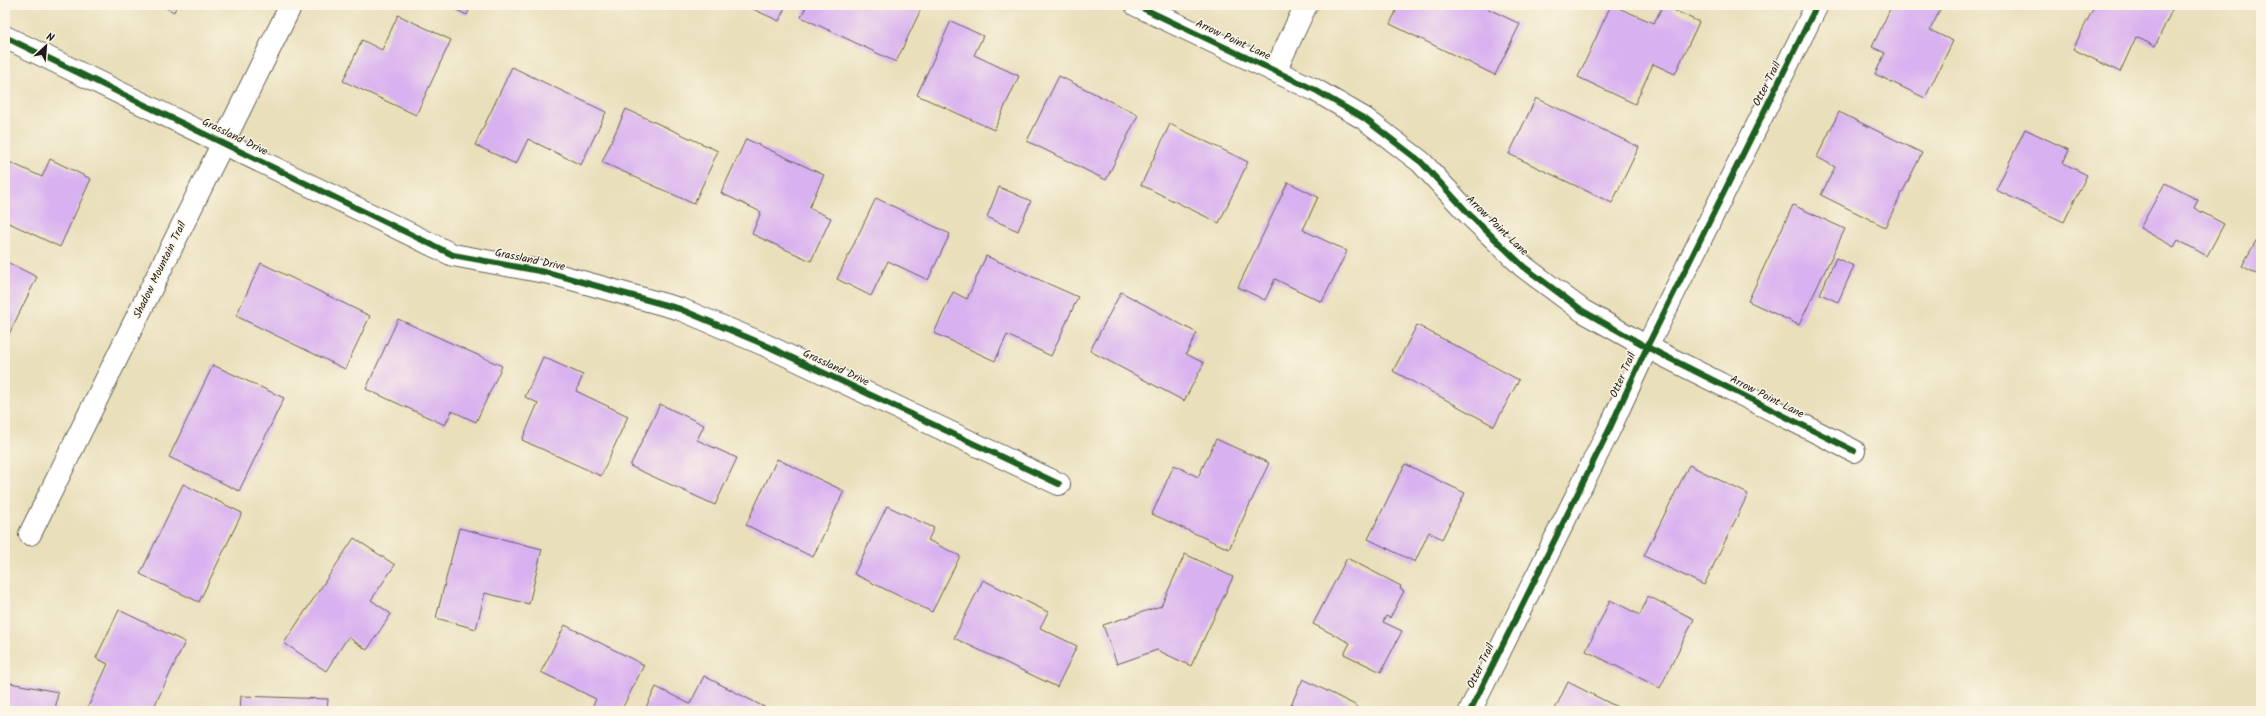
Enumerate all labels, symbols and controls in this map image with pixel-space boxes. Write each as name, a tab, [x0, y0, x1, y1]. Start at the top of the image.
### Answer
street label: Arrow Point Lane	[1193, 15, 1273, 65]
north arrow	[26, 26, 66, 66]
text: N	[43, 28, 57, 48]
street label: Otter Trail	[1748, 58, 1786, 110]
street label: Grassland Drive	[199, 113, 271, 161]
street label: Arrow Point Lane	[1462, 191, 1532, 261]
street label: Shadow Mountain Trail	[129, 218, 192, 322]
street label: Grassland Drive	[493, 244, 567, 276]
street label: Grassland Drive	[800, 345, 872, 391]
street label: Otter Trail	[1605, 349, 1641, 401]
street label: Arrow Point Lane	[1727, 371, 1807, 423]
street label: Otter Trail	[1462, 640, 1500, 692]

